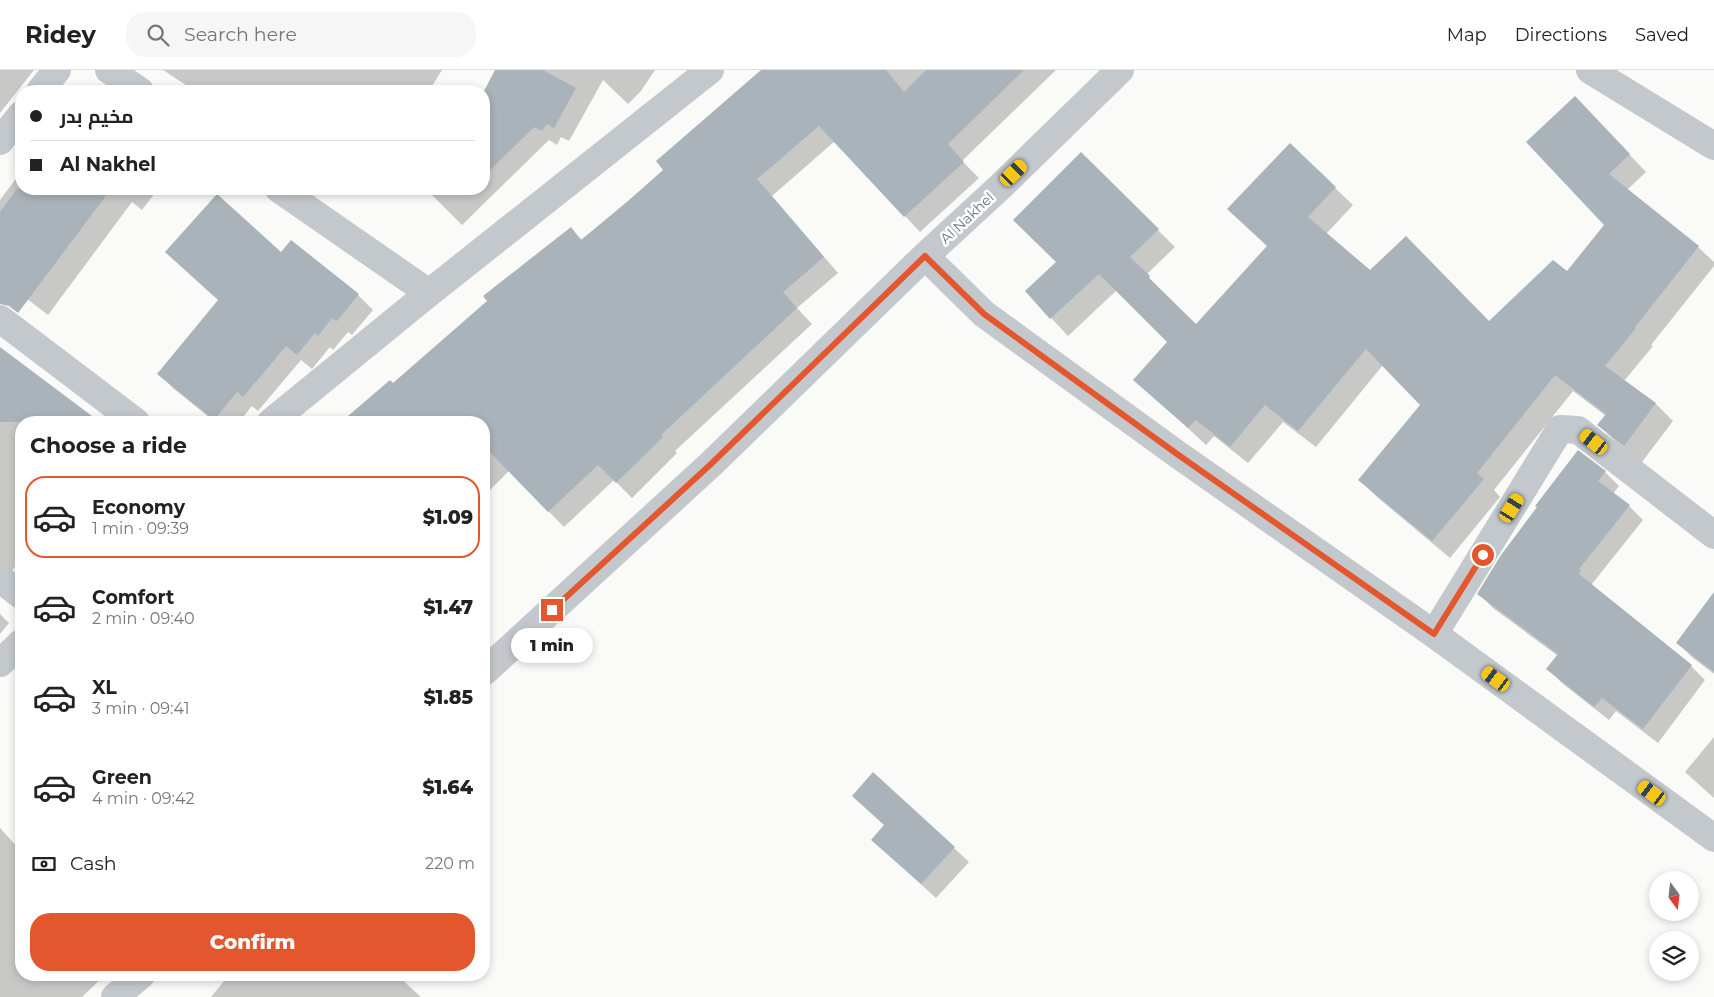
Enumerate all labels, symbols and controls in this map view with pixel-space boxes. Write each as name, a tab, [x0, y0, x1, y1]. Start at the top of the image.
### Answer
search box	[126, 12, 476, 57]
text: Ridey	[25, 20, 96, 49]
icon: search	[144, 21, 172, 49]
text: Search here	[184, 23, 297, 46]
text: Map	[1447, 24, 1487, 46]
text: Directions	[1515, 24, 1607, 46]
text: Saved	[1635, 24, 1689, 46]
text: مخيم بدر	[60, 105, 134, 128]
text: Al Nakhel	[60, 153, 156, 176]
car	[997, 157, 1030, 189]
street label: Al Nakhel	[936, 189, 998, 247]
car	[1577, 427, 1610, 457]
text: Choose a ride	[30, 432, 187, 459]
car	[1497, 491, 1526, 525]
icon: car	[32, 495, 77, 540]
text: Economy	[92, 496, 185, 519]
text: $1.09	[423, 506, 473, 529]
text: 1 min · 09:39	[92, 519, 189, 538]
route start	[1472, 544, 1494, 566]
icon: car	[32, 585, 77, 630]
text: Comfort	[92, 586, 174, 609]
text: $1.47	[423, 596, 473, 619]
route end	[541, 599, 563, 621]
text: 2 min · 09:40	[92, 609, 195, 628]
callout: 1 min	[511, 628, 593, 662]
text: 1 min	[530, 636, 574, 655]
car	[1479, 664, 1512, 694]
icon: car	[32, 675, 77, 720]
text: XL	[92, 676, 117, 699]
text: $1.85	[423, 686, 473, 709]
text: 3 min · 09:41	[92, 699, 189, 718]
icon: car	[32, 765, 77, 810]
text: Green	[92, 766, 152, 789]
text: $1.64	[422, 776, 473, 799]
car	[1635, 778, 1668, 808]
text: 4 min · 09:42	[92, 789, 195, 808]
icon: cash	[30, 850, 58, 878]
text: Cash	[70, 852, 117, 875]
text: 220 m	[425, 854, 475, 873]
north arrow	[1649, 871, 1699, 921]
map controls	[1649, 871, 1699, 981]
button: Confirm	[30, 913, 475, 971]
button: layers	[1649, 931, 1699, 981]

